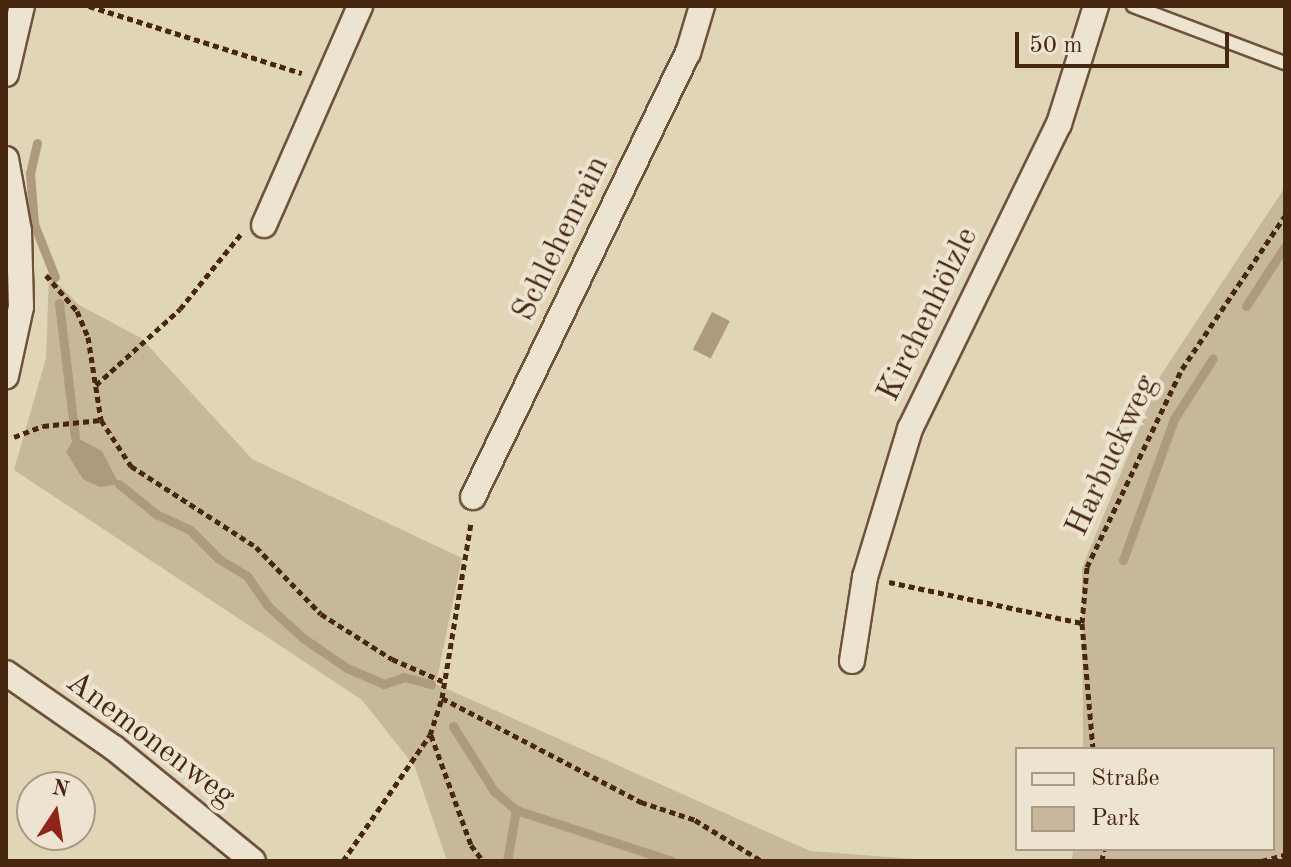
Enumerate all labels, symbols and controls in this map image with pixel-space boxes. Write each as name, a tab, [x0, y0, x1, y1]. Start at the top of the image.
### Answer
scale bar	[1019, 16, 1233, 66]
text: 50 m	[1029, 34, 1083, 58]
street label: Schlehenrain	[506, 150, 618, 328]
street label: Kirchenhölzle	[870, 222, 988, 408]
street label: Harbuckweg	[1059, 369, 1167, 543]
street label: Anemonenweg	[58, 664, 242, 816]
legend	[1015, 747, 1275, 851]
text: Straße	[1091, 767, 1160, 791]
north arrow	[16, 771, 96, 851]
text: N	[50, 777, 71, 802]
text: Park	[1091, 807, 1140, 831]

